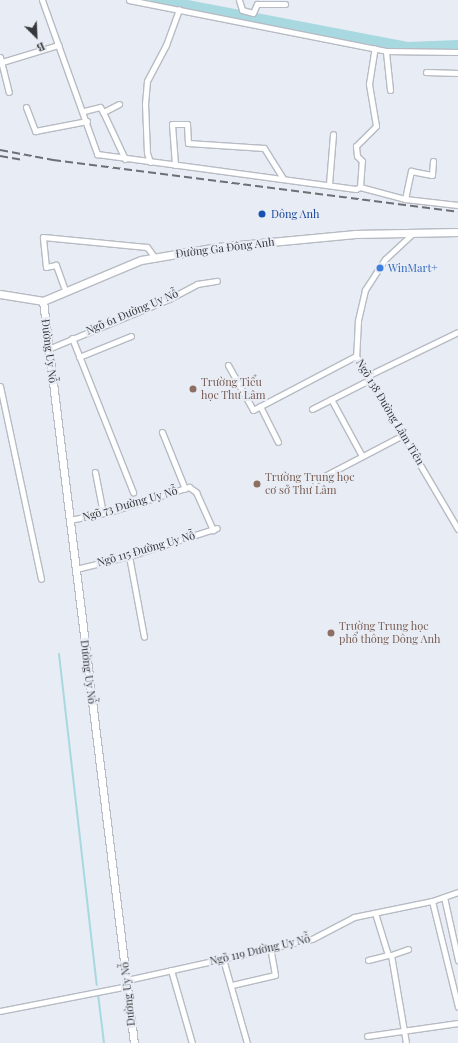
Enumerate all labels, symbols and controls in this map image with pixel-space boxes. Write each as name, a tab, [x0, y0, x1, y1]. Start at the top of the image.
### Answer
north arrow	[16, 16, 56, 56]
text: B	[35, 39, 48, 56]
place label: Đông Anh	[271, 207, 320, 221]
marker: Đông Anh	[256, 208, 268, 220]
street label: Đường Ga Đông Anh	[174, 235, 276, 261]
place label: WinMart+	[388, 261, 438, 275]
marker: WinMart+	[375, 263, 385, 273]
street label: Ngõ 61 Đường Uy Nỗ	[84, 287, 180, 337]
street label: Đường Uy Nỗ	[39, 318, 59, 384]
street label: Ngõ 138 Đường Lâm Tiên	[353, 357, 427, 467]
place label: Trường Tiểu học Thư Lâm	[201, 376, 266, 402]
marker: Trường Tiểu học Thư Lâm	[188, 384, 198, 394]
place label: Trường Trung học cơ sở Thư Lâm	[265, 471, 355, 497]
marker: Trường Trung học cơ sở Thư Lâm	[252, 479, 262, 489]
street label: Ngõ 73 Đường Uy Nỗ	[81, 484, 179, 524]
street label: Ngõ 115 Đường Uy Nỗ	[95, 529, 197, 569]
place label: Trường Trung học phổ thông Đông Anh	[339, 620, 441, 646]
marker: Trường Trung học phổ thông Đông Anh	[326, 628, 336, 638]
street label: Đường Uy Nỗ	[78, 639, 98, 705]
street label: Ngõ 119 Đường Uy Nỗ	[208, 932, 312, 968]
street label: Đường Uy Nỗ	[118, 961, 138, 1027]

